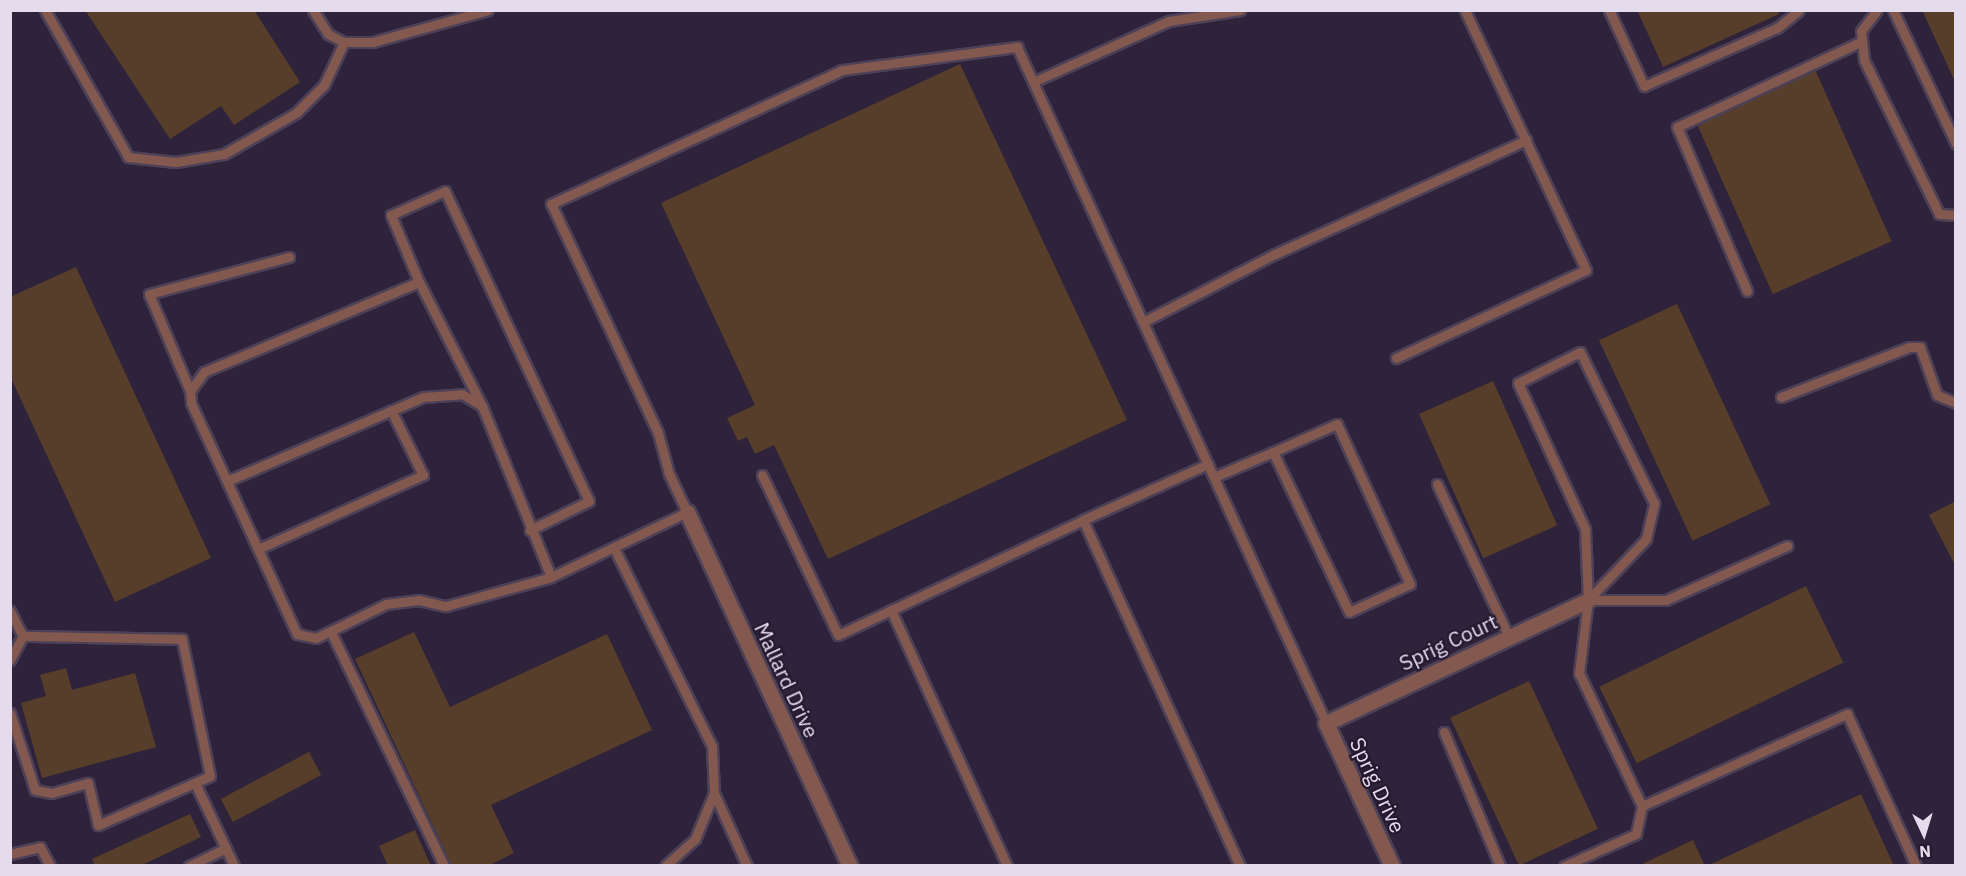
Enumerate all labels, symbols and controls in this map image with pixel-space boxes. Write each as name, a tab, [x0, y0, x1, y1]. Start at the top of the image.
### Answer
street label: Sprig Court	[1395, 608, 1501, 676]
street label: Mallard Drive	[749, 618, 825, 742]
street label: Sprig Drive	[1345, 733, 1411, 837]
north arrow	[1894, 804, 1954, 864]
text: N	[1919, 842, 1932, 862]

